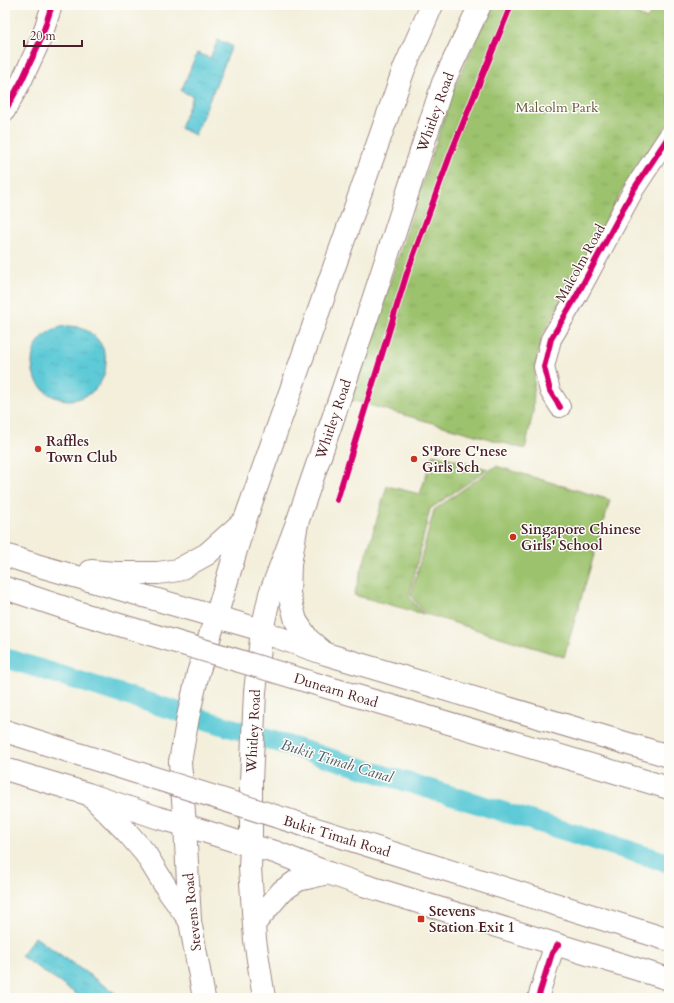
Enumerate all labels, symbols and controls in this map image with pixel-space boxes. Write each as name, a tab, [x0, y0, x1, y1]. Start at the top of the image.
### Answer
scale bar	[24, 22, 82, 48]
text: 20 m	[30, 28, 57, 44]
street label: Whitley Road	[412, 69, 459, 156]
park label: Malcolm Park	[516, 98, 599, 117]
street label: Malcolm Road	[551, 220, 610, 306]
street label: Whitley Road	[311, 376, 356, 463]
place label: Raffles Town Club	[46, 432, 118, 467]
place label: S'Pore C'nese Girls Sch	[422, 442, 508, 477]
marker: Raffles Town Club	[33, 444, 43, 454]
marker: S'Pore C'nese Girls Sch	[409, 454, 419, 464]
place label: Singapore Chinese Girls' School	[521, 520, 641, 555]
marker: Singapore Chinese Girls' School	[508, 532, 518, 542]
street label: Dunearn Road	[291, 669, 381, 712]
street label: Whitley Road	[242, 688, 265, 774]
water label: Bukit Timah Canal	[279, 734, 396, 788]
street label: Bukit Timah Road	[281, 811, 393, 862]
street label: Stevens Road	[179, 871, 206, 952]
place label: Stevens Station Exit 1	[429, 902, 515, 937]
marker: Stevens Station Exit 1	[416, 914, 426, 924]

